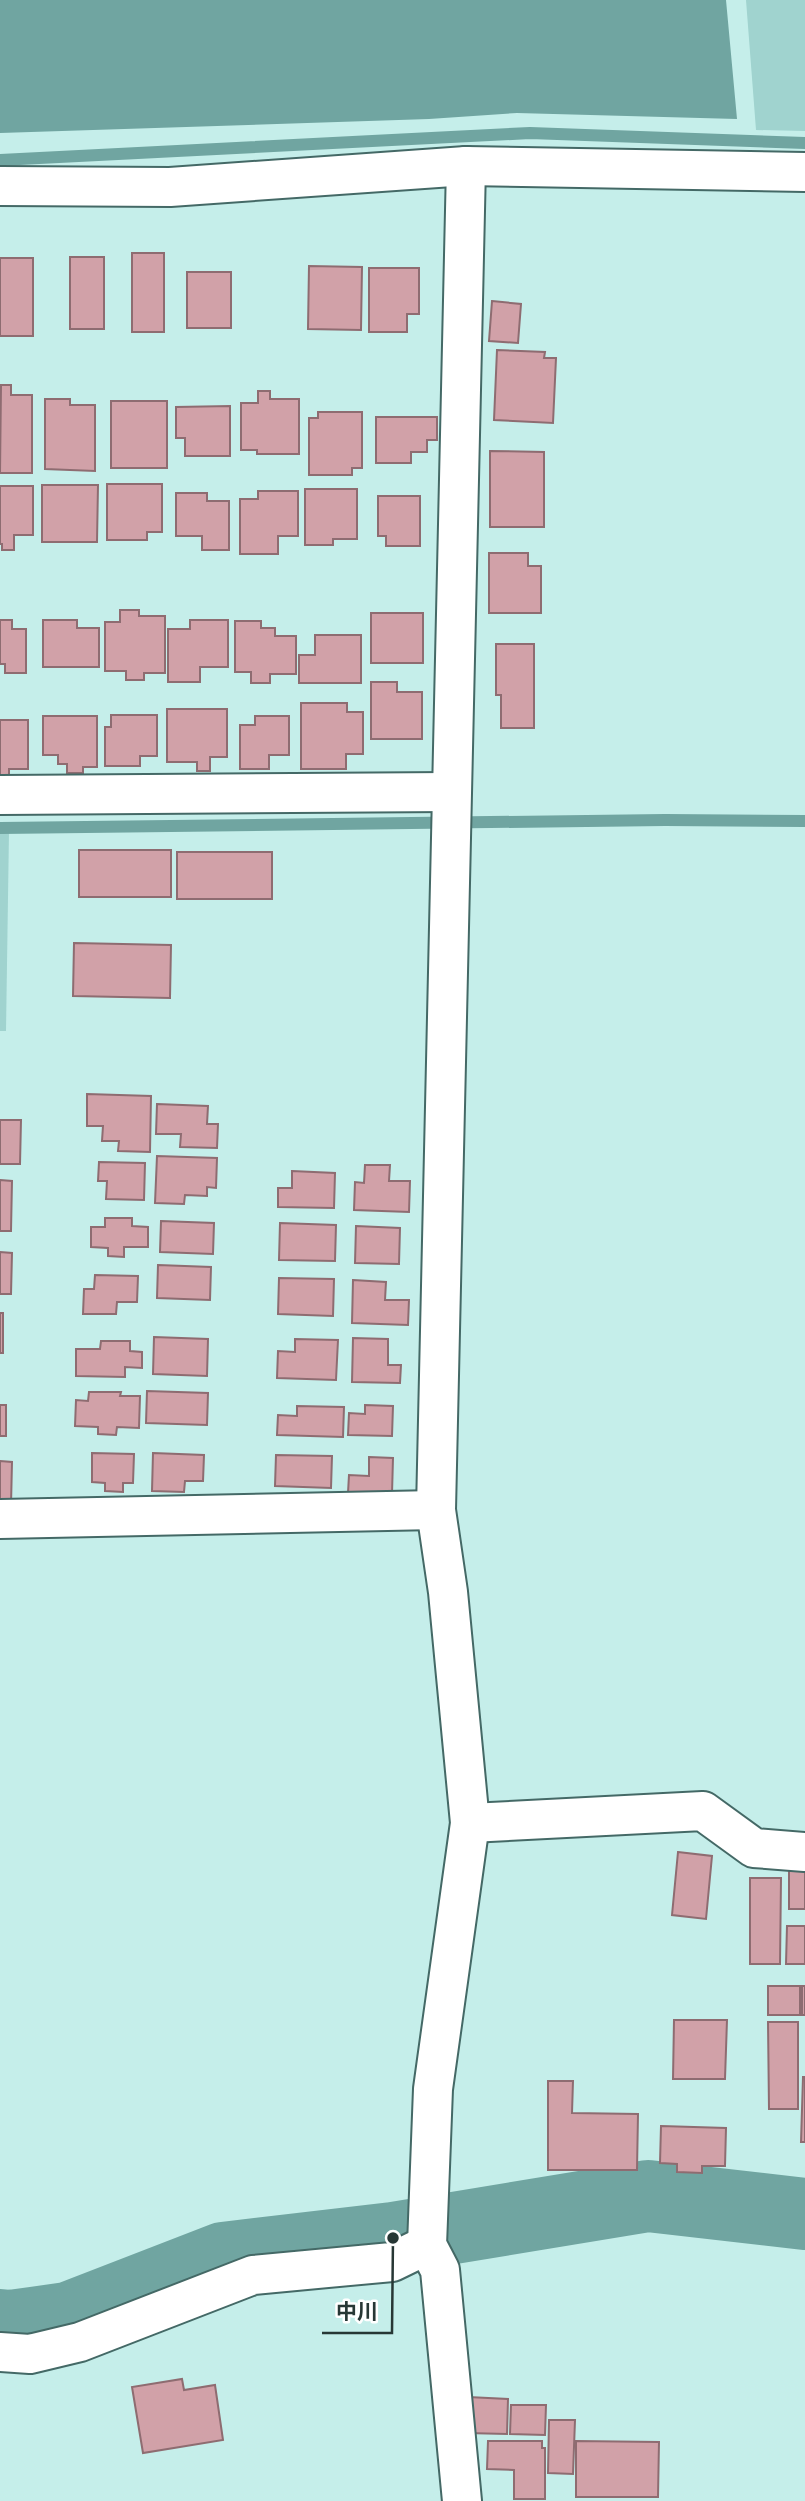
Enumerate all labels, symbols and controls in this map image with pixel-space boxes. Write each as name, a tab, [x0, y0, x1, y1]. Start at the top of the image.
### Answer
callout: 中川	[322, 2291, 392, 2333]
text: 中川	[336, 2295, 378, 2327]

